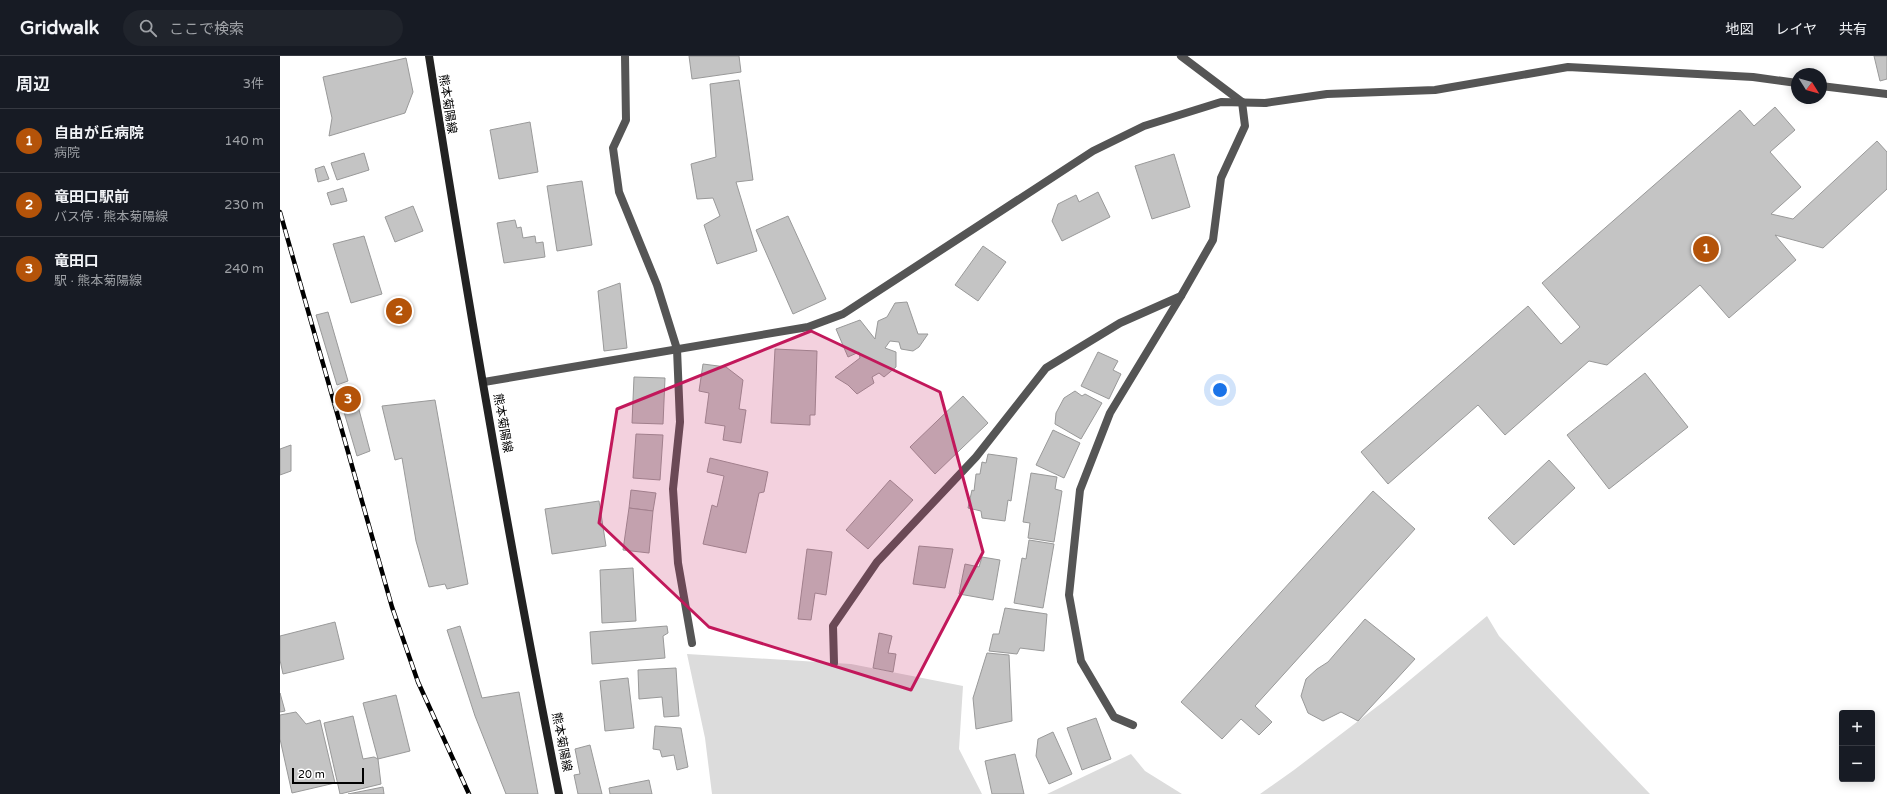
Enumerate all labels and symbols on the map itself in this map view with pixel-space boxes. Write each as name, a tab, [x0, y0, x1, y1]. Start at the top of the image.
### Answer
north arrow	[1791, 68, 1827, 104]
street label: 熊本菊陽線	[436, 73, 460, 135]
pin: 1	[1693, 234, 1719, 264]
pin: 2	[386, 296, 412, 326]
your location	[1210, 380, 1230, 400]
pin: 3	[335, 384, 361, 414]
street label: 熊本菊陽線	[491, 392, 515, 454]
street label: 熊本菊陽線	[549, 711, 575, 773]
scale bar	[292, 766, 364, 785]

